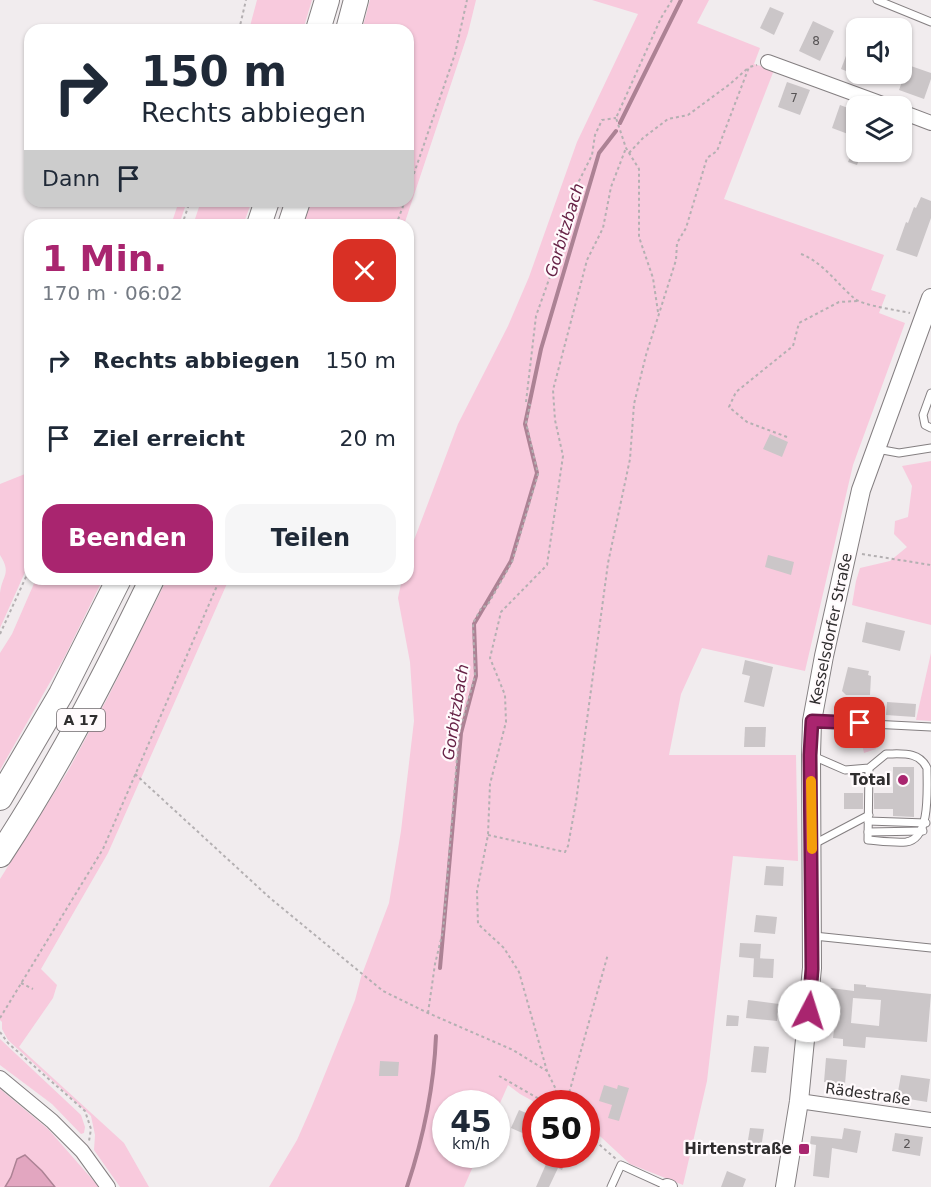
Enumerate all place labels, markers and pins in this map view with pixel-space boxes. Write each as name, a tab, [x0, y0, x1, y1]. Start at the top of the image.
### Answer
pin	[834, 697, 885, 748]
place label: Total	[850, 771, 891, 789]
marker: Total	[896, 773, 910, 787]
place label: Hirtenstraße	[684, 1140, 792, 1158]
marker: Hirtenstraße	[797, 1142, 811, 1156]

